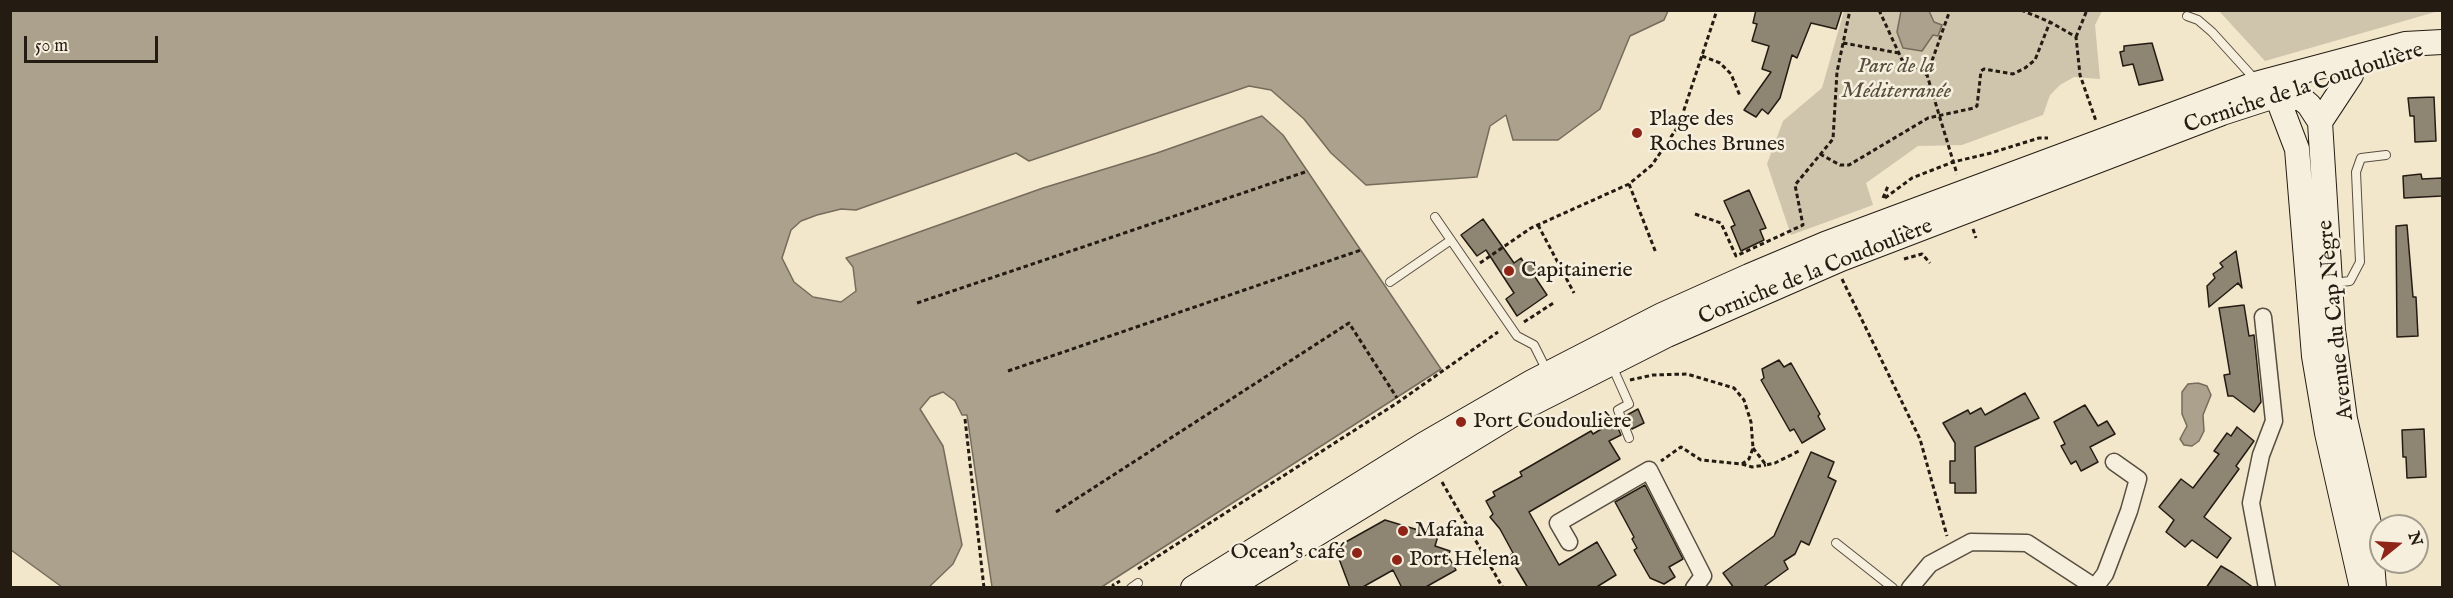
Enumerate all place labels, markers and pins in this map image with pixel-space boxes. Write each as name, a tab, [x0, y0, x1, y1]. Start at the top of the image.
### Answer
place label: Plage des Roches Brunes	[1649, 107, 1785, 158]
marker: Plage des Roches Brunes	[1630, 126, 1644, 140]
place label: Capitainerie	[1521, 258, 1633, 284]
marker: Capitainerie	[1502, 264, 1516, 278]
place label: Port Coudoulière	[1473, 409, 1631, 435]
marker: Port Coudoulière	[1454, 415, 1468, 429]
place label: Mafana	[1415, 518, 1484, 544]
marker: Mafana	[1396, 524, 1410, 538]
place label: Ocean's café	[1231, 540, 1345, 566]
marker: Ocean's café	[1350, 546, 1364, 560]
place label: Port Helena	[1409, 547, 1519, 573]
marker: Port Helena	[1390, 553, 1404, 567]

